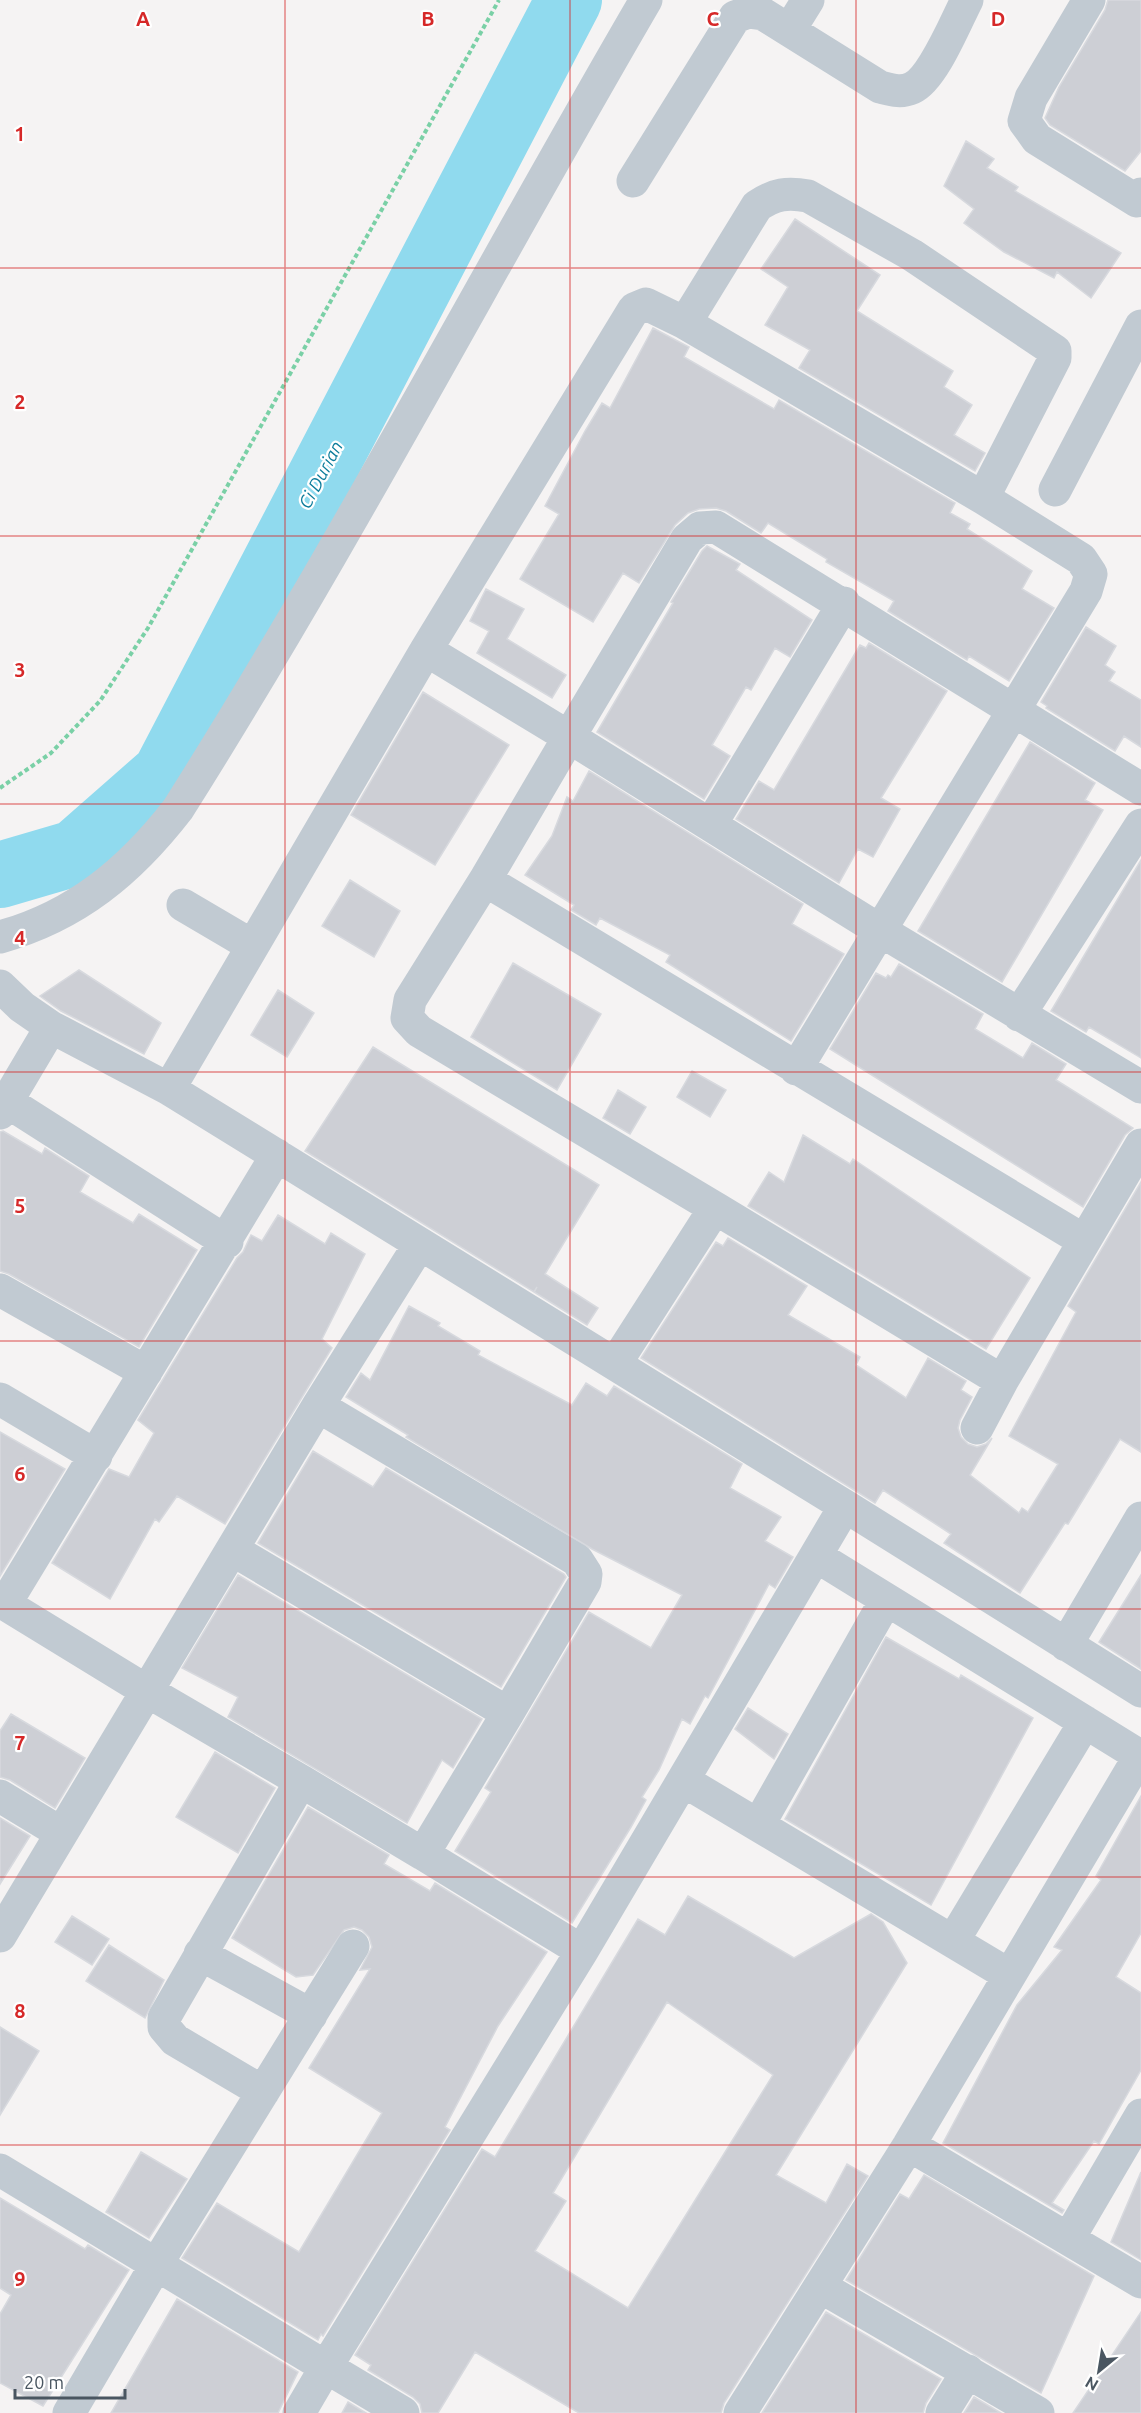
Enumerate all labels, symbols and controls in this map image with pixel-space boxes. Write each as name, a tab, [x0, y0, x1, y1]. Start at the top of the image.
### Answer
text: A	[136, 7, 150, 30]
text: B	[421, 7, 435, 30]
text: C	[707, 7, 720, 30]
text: D	[991, 7, 1005, 30]
text: 1	[14, 122, 26, 145]
text: 2	[14, 390, 26, 413]
water label: Ci Durian	[294, 437, 346, 512]
text: 3	[14, 658, 26, 681]
text: 4	[14, 926, 26, 949]
text: 5	[14, 1194, 26, 1217]
text: 6	[14, 1462, 26, 1485]
text: 7	[14, 1731, 26, 1754]
text: 8	[14, 1999, 26, 2022]
text: 9	[14, 2267, 26, 2290]
north arrow	[1069, 2341, 1129, 2401]
scale bar	[15, 2362, 124, 2400]
text: 20 m	[24, 2372, 64, 2392]
text: N	[1082, 2373, 1101, 2395]

